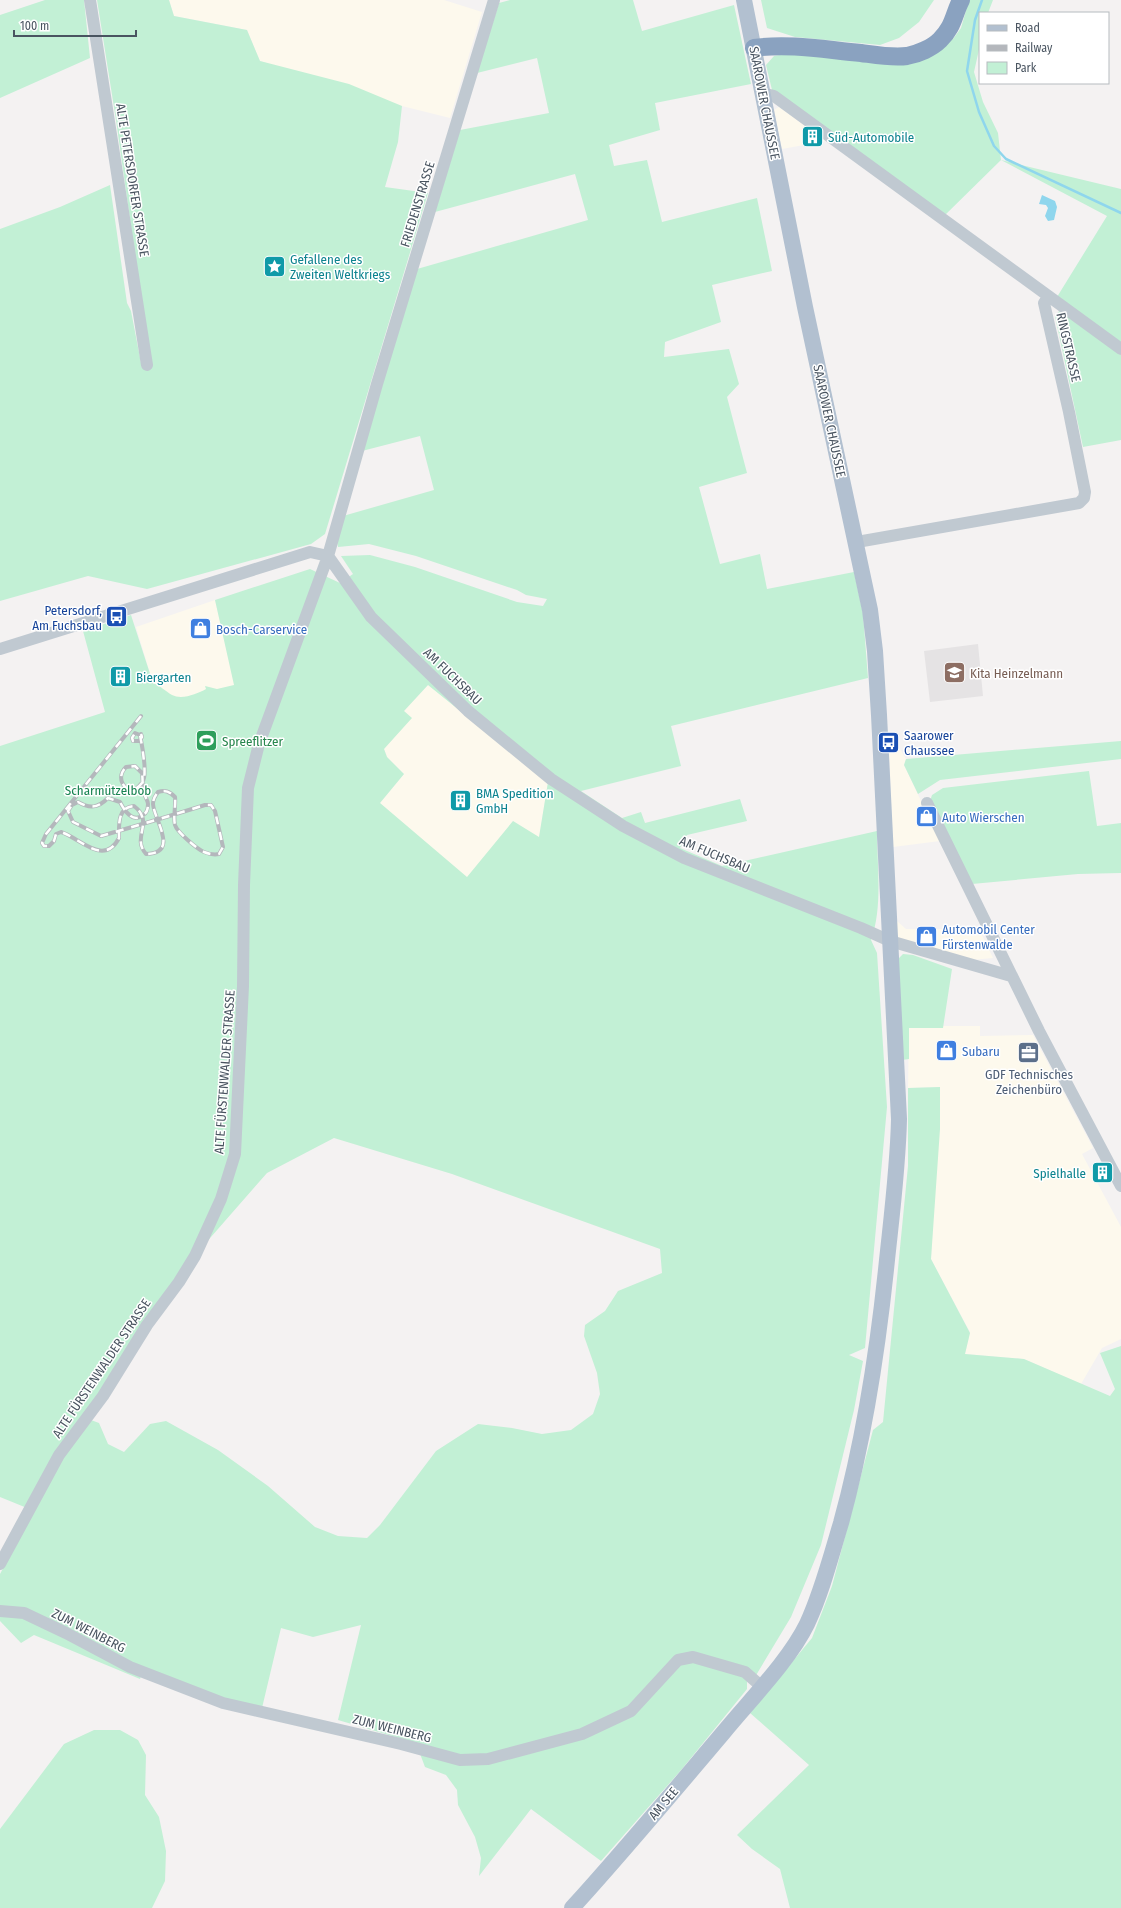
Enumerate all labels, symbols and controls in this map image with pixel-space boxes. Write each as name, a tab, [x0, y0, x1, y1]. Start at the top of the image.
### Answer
scale bar	[14, 12, 136, 38]
legend	[979, 12, 1109, 84]
text: 100 m	[20, 19, 49, 33]
text: Road	[1015, 21, 1040, 35]
text: Railway	[1015, 41, 1053, 55]
street label: SAAROWER CHAUSSEE	[746, 45, 783, 161]
text: Park	[1015, 61, 1037, 75]
street label: ALTE PETERSDORFER STRASSE	[113, 102, 152, 258]
building icon: Süd-Automobile	[799, 124, 825, 150]
place label: Süd-Automobile	[828, 130, 914, 145]
street label: FRIEDENSTRASSE	[397, 160, 438, 249]
place label: Gefallene des Zweiten Weltkriegs	[290, 252, 391, 282]
place icon: Gefallene des Zweiten Weltkriegs	[262, 253, 288, 279]
street label: RINGSTRASSE	[1053, 311, 1084, 383]
street label: SAAROWER CHAUSSEE	[810, 363, 849, 479]
place label: Petersdorf, Am Fuchsbau	[32, 603, 102, 633]
bus stop icon: Petersdorf, Am Fuchsbau	[104, 604, 130, 630]
shop icon: Bosch-Carservice	[188, 616, 214, 642]
place label: Bosch-Carservice	[216, 622, 307, 637]
street label: AM FUCHSBAU	[421, 645, 485, 708]
school or university icon: Kita Heinzelmann	[941, 660, 967, 686]
building icon: Biergarten	[107, 664, 133, 690]
place label: Kita Heinzelmann	[970, 666, 1063, 681]
place label: Biergarten	[136, 670, 191, 685]
sports icon: Spreeflitzer	[193, 728, 219, 754]
place label: Saarower Chaussee	[904, 728, 954, 758]
bus stop icon: Saarower Chaussee	[875, 729, 901, 755]
place label: Spreeflitzer	[222, 734, 283, 749]
park label: Scharmützelbob	[65, 783, 151, 798]
place label: BMA Spedition GmbH	[476, 786, 554, 816]
building icon: BMA Spedition GmbH	[447, 787, 473, 813]
shop icon: Auto Wierschen	[913, 804, 939, 830]
place label: Auto Wierschen	[942, 810, 1025, 825]
street label: AM FUCHSBAU	[677, 833, 752, 876]
place label: Automobil Center Fürstenwalde	[942, 922, 1035, 952]
shop icon: Automobil Center Fürstenwalde	[913, 923, 939, 949]
street label: ALTE FÜRSTENWALDER STRASSE	[210, 990, 238, 1154]
shop icon: Subaru	[934, 1038, 960, 1064]
office icon: GDF Technisches Zeichenbüro	[1016, 1039, 1042, 1065]
place label: Subaru	[962, 1044, 1000, 1059]
place label: GDF Technisches Zeichenbüro	[985, 1067, 1073, 1097]
building icon: Spielhalle	[1089, 1160, 1115, 1186]
place label: Spielhalle	[1033, 1166, 1086, 1181]
street label: ALTE FÜRSTENWALDER STRASSE	[48, 1295, 154, 1441]
street label: ZUM WEINBERG	[49, 1605, 128, 1655]
street label: ZUM WEINBERG	[351, 1711, 433, 1746]
street label: AM SEE	[645, 1784, 681, 1823]

